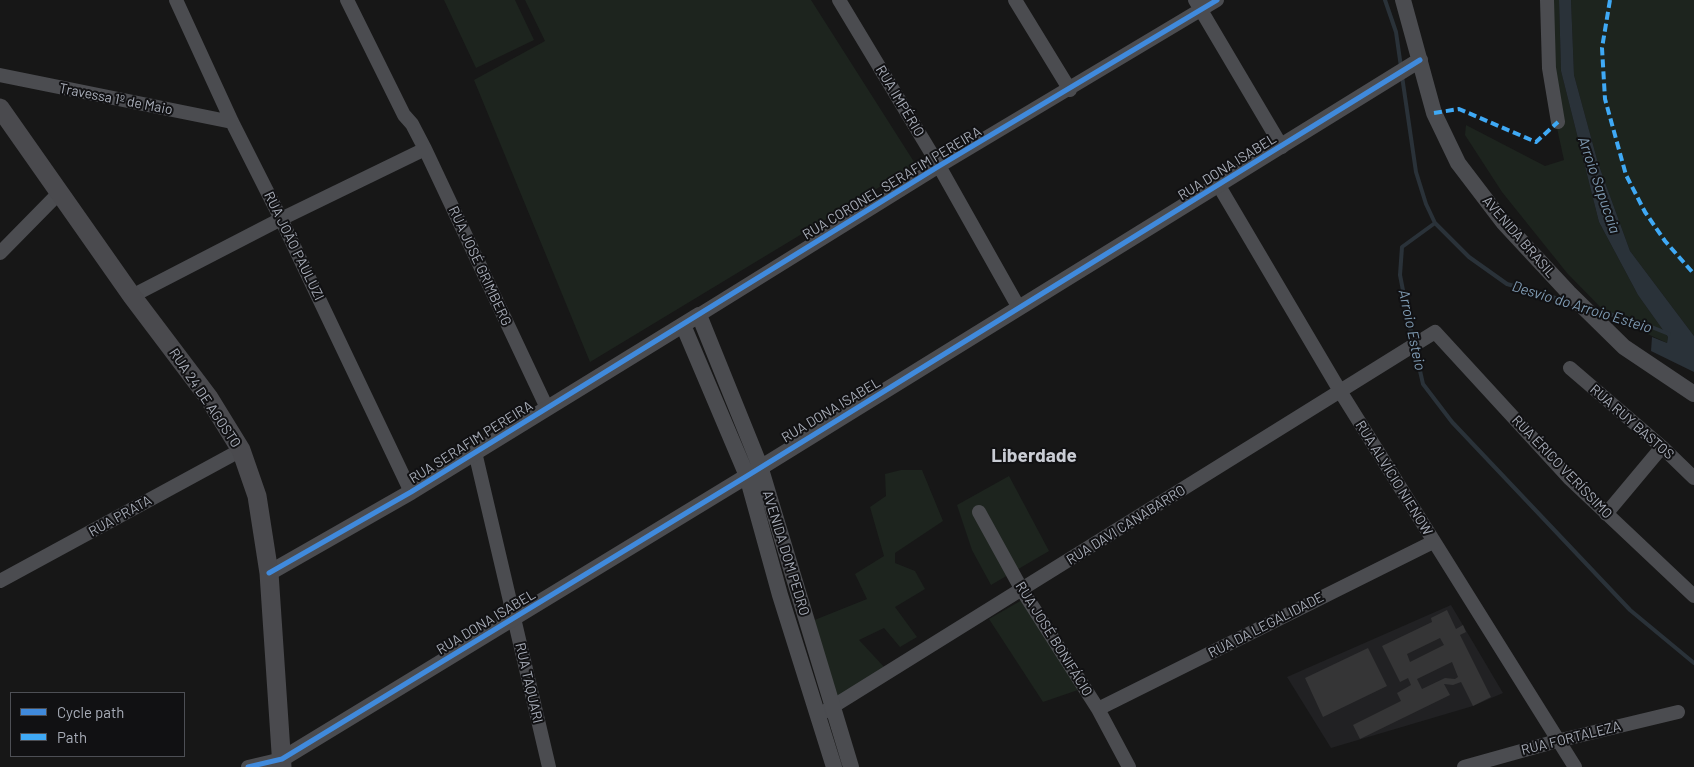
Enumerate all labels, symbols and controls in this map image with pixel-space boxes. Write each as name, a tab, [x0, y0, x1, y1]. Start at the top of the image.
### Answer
street label: RUA IMPÉRIO	[872, 62, 928, 140]
street label: Travessa 1º de Maio	[58, 80, 174, 118]
street label: RUA CORONEL SERAFIM PEREIRA	[800, 123, 984, 243]
street label: RUA DONA ISABEL	[1175, 130, 1279, 204]
water label: Arroio Sapucaia	[1574, 134, 1624, 236]
street label: RUA JOÃO PAULUZI	[260, 189, 328, 303]
street label: AVENIDA BRASIL	[1479, 193, 1559, 281]
street label: RUA JOSÉ GRIMBERG	[445, 204, 515, 328]
water label: Desvio do Arroio Esteio	[1510, 277, 1654, 337]
water label: Arroio Esteio	[1395, 288, 1429, 372]
street label: RUA 24 DE AGOSTO	[166, 345, 244, 451]
street label: RUA DONA ISABEL	[778, 374, 884, 446]
street label: RUA RUY BASTOS	[1587, 381, 1677, 463]
street label: RUA SERAFIM PEREIRA	[406, 397, 536, 487]
street label: RUA ÉRICO VERÍSSIMO	[1508, 412, 1616, 522]
street label: RUA ALVÍCIO NIENOW	[1352, 417, 1436, 539]
district label: Liberdade	[991, 445, 1077, 467]
street label: RUA DAVI CANABARRO	[1063, 481, 1189, 569]
street label: AVENIDA DOM PEDRO	[759, 488, 813, 618]
street label: RUA PRATA	[86, 492, 154, 540]
street label: RUA JOSÉ BONIFÁCIO	[1012, 579, 1096, 699]
street label: RUA DONA ISABEL	[433, 586, 539, 658]
street label: RUA DA LEGALIDADE	[1205, 589, 1327, 661]
street label: RUA TAQUARI	[512, 641, 546, 725]
legend	[10, 692, 185, 757]
text: Cycle path	[57, 703, 124, 721]
street label: RUA FORTALEZA	[1519, 717, 1623, 759]
text: Path	[57, 728, 87, 746]

